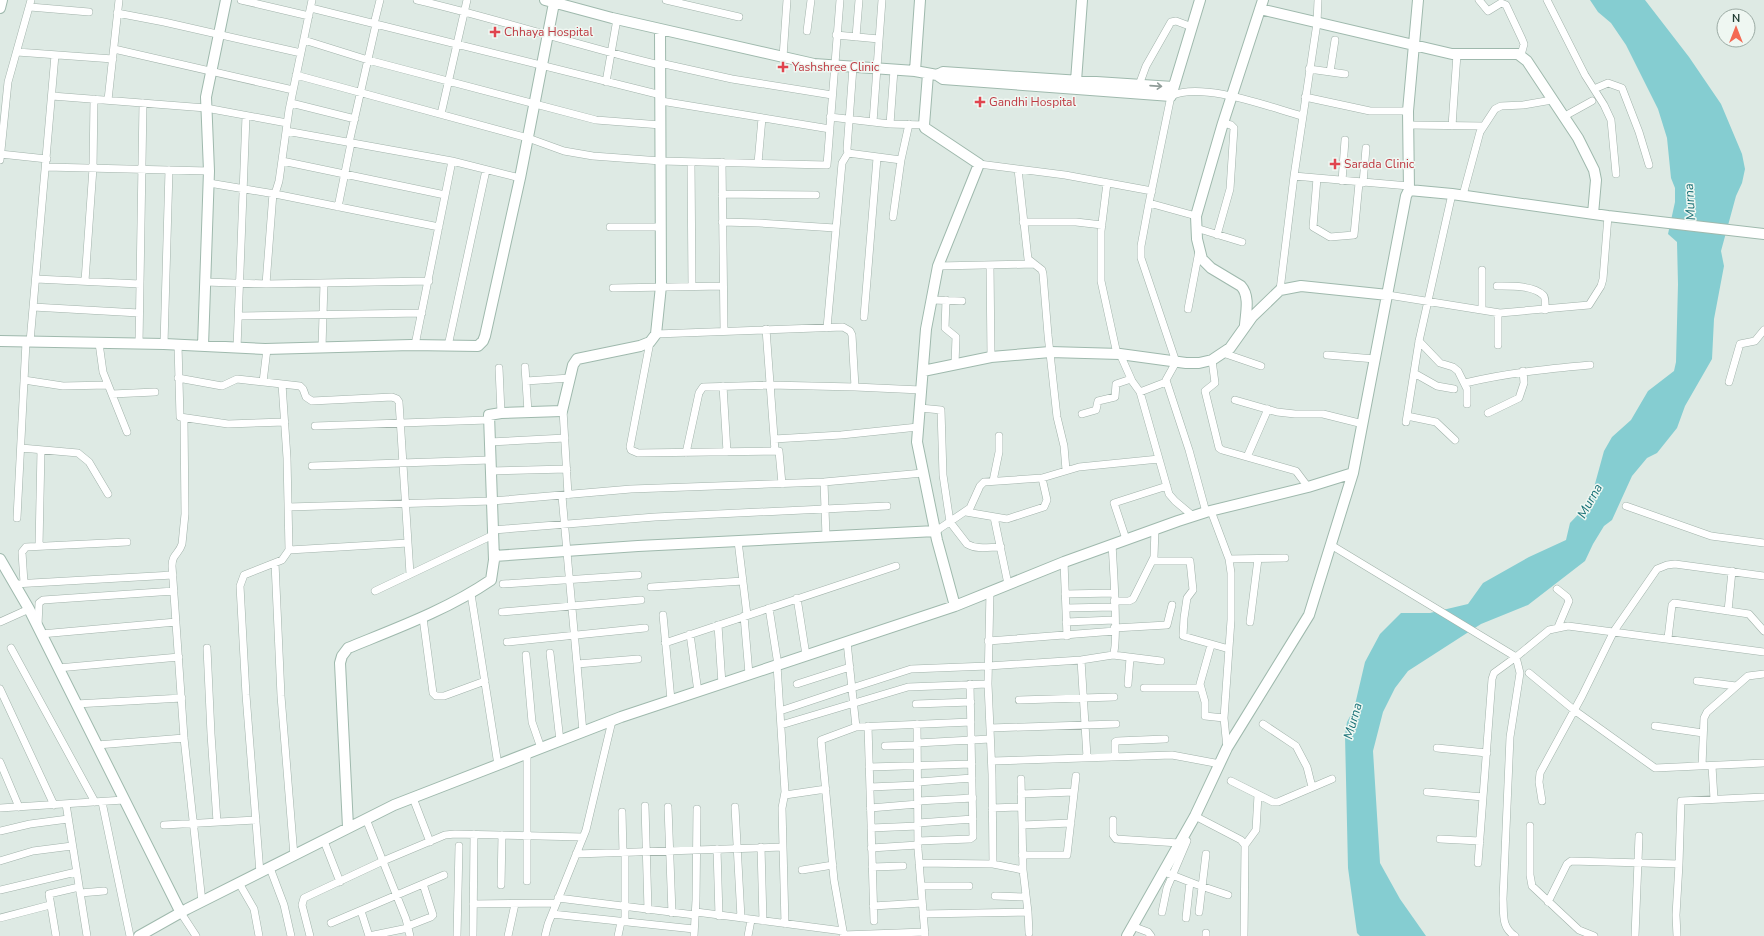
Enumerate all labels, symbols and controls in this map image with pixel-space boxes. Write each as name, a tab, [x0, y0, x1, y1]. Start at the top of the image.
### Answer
north arrow	[1716, 8, 1756, 48]
text: N	[1732, 11, 1740, 26]
place label: Chhaya Hospital	[504, 24, 593, 40]
marker: Chhaya Hospital	[489, 26, 501, 38]
place label: Yashshree Clinic	[791, 59, 880, 75]
marker: Yashshree Clinic	[777, 61, 789, 73]
one-way arrow	[1149, 83, 1162, 90]
place label: Gandhi Hospital	[989, 94, 1076, 110]
marker: Gandhi Hospital	[974, 96, 986, 108]
place label: Sarada Clinic	[1344, 156, 1415, 172]
marker: Sarada Clinic	[1329, 158, 1341, 170]
water label: Murna	[1680, 183, 1700, 221]
water label: Murna	[1573, 480, 1607, 522]
water label: Murna	[1339, 700, 1367, 741]

